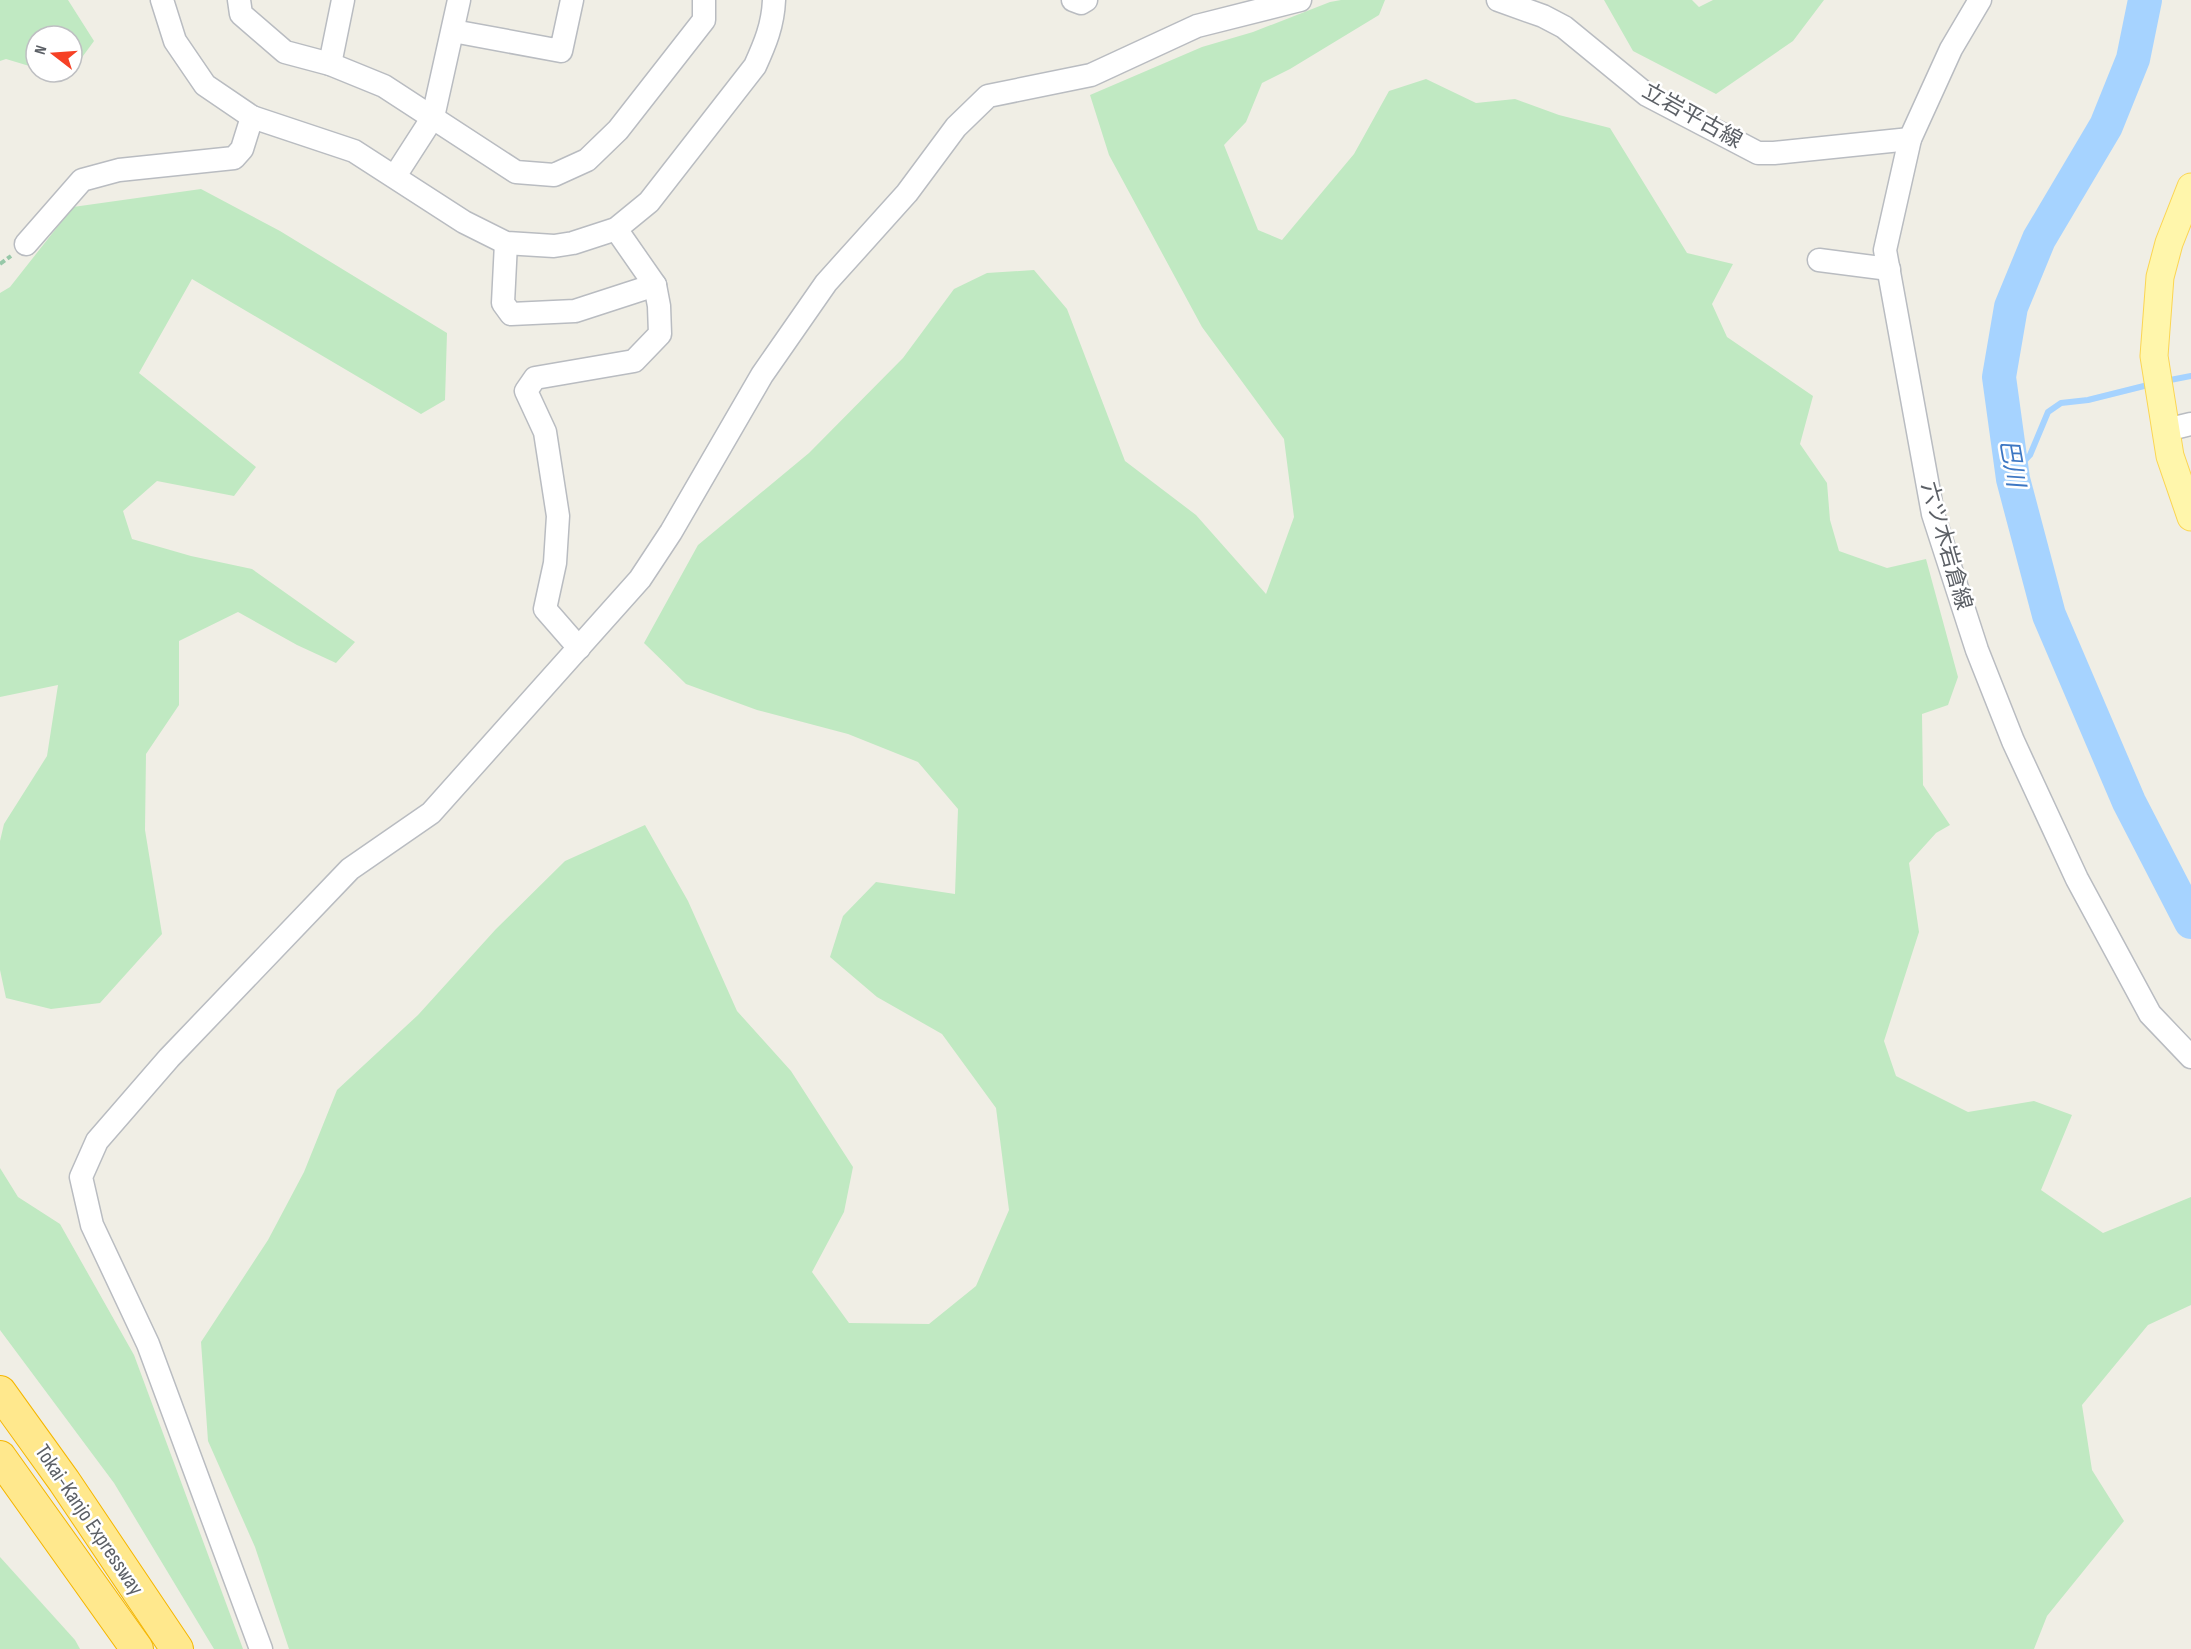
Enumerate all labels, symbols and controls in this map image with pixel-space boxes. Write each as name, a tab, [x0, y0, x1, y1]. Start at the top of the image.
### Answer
north arrow	[24, 24, 84, 84]
text: N	[31, 43, 51, 57]
street label: 立岩平古線	[1637, 78, 1747, 154]
water label: 巴川	[1994, 437, 2031, 492]
street label: 六ツ木岩倉線	[1915, 479, 1977, 613]
street label: Tokai-Kanjo Expressway	[29, 1440, 150, 1601]

